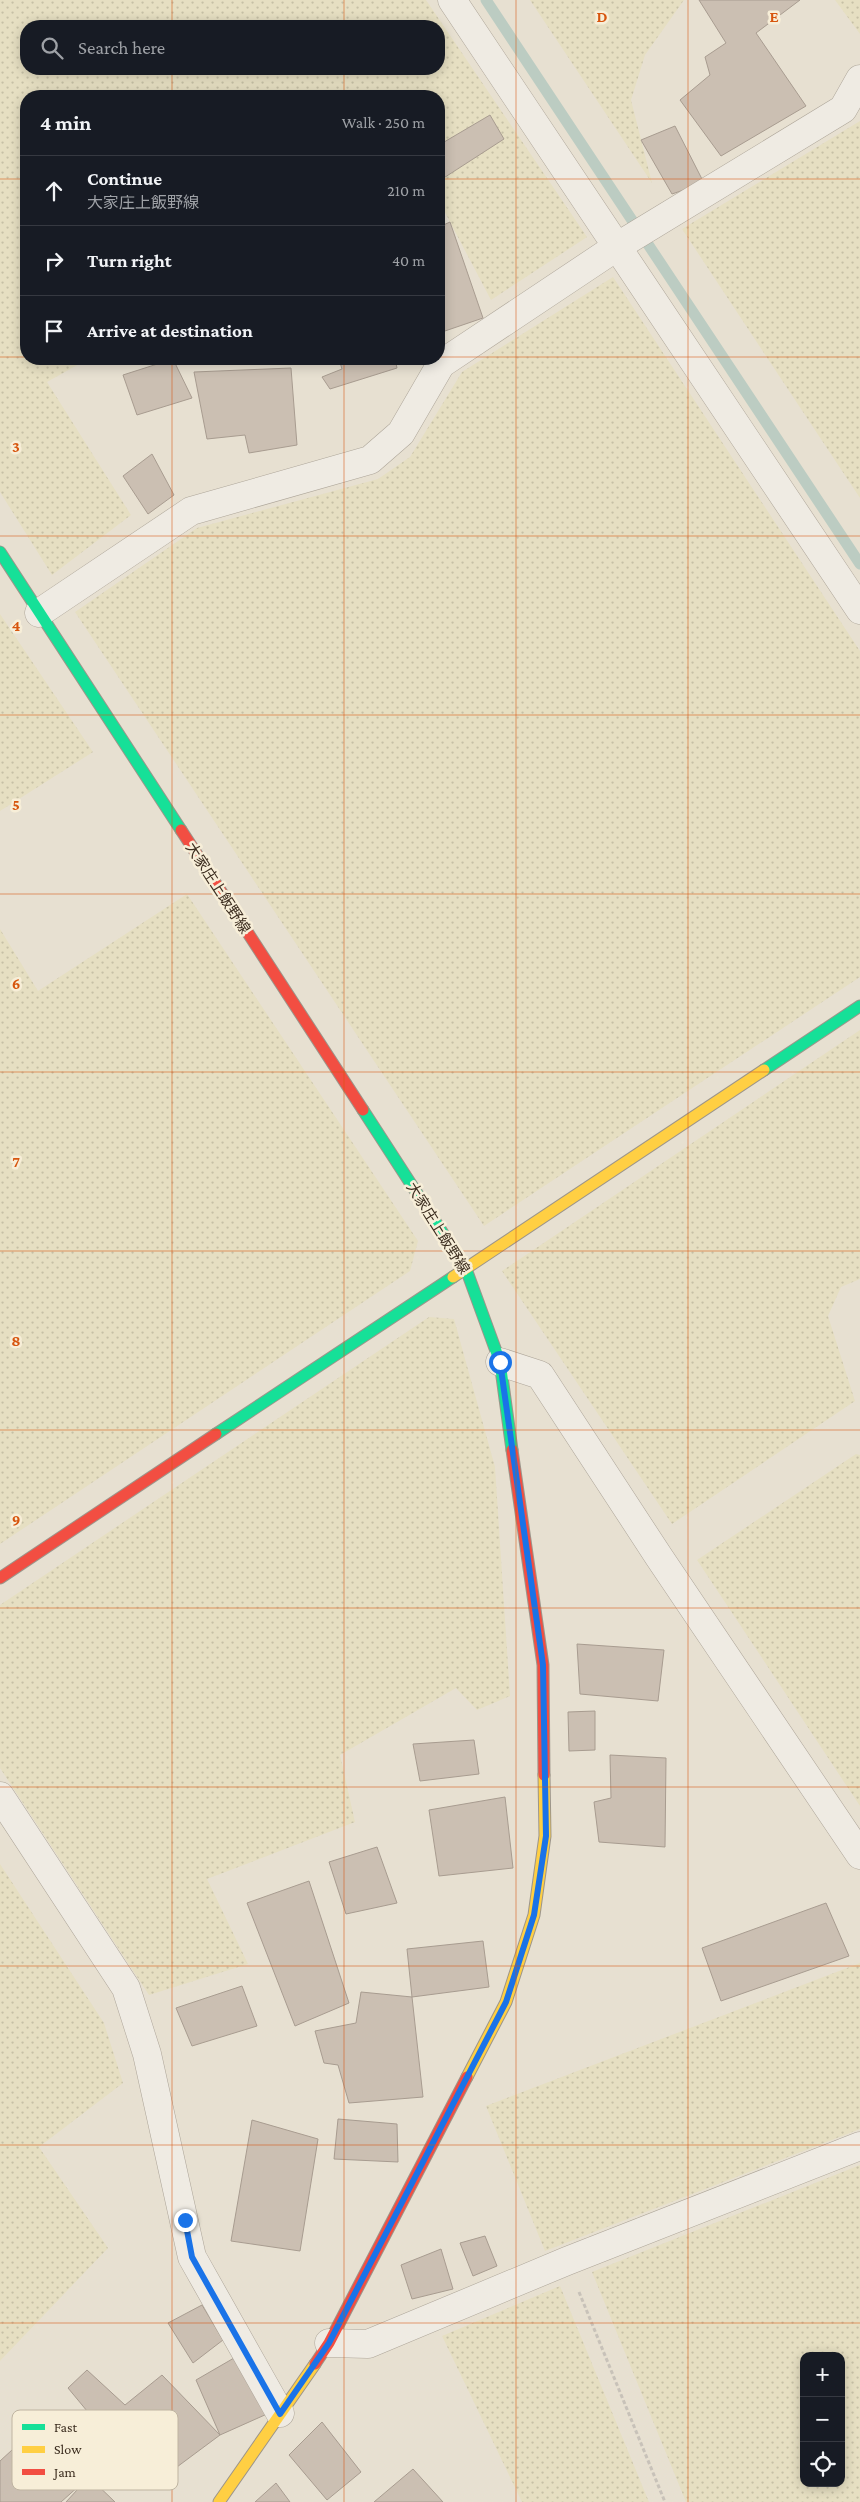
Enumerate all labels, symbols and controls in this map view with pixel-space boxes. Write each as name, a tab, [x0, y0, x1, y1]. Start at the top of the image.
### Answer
text: D	[596, 8, 608, 25]
text: E	[769, 8, 779, 25]
search box	[20, 20, 445, 75]
icon: search	[38, 34, 66, 62]
text: Search here	[78, 37, 165, 58]
text: 4 min	[40, 111, 91, 135]
text: Walk · 250 m	[342, 114, 425, 131]
text: Continue	[87, 168, 162, 189]
icon: ahead	[40, 177, 68, 205]
text: 210 m	[387, 182, 425, 199]
text: 大家庄上飯野線	[87, 194, 199, 211]
icon: right	[40, 247, 68, 275]
text: Turn right	[87, 250, 172, 271]
text: 40 m	[392, 252, 425, 269]
icon: arrive	[40, 317, 68, 345]
text: Arrive at destination	[87, 320, 253, 341]
text: 3	[12, 438, 20, 455]
text: 4	[12, 617, 21, 634]
text: 5	[12, 796, 20, 813]
street label: 大家庄上飯野線	[183, 840, 253, 936]
text: 6	[12, 975, 20, 992]
text: 7	[12, 1153, 20, 1170]
street label: 大家庄上飯野線	[403, 1179, 473, 1277]
text: 8	[11, 1332, 21, 1349]
route start	[489, 1351, 512, 1374]
text: 9	[12, 1511, 20, 1528]
route end	[174, 2209, 197, 2232]
map controls	[800, 2352, 845, 2487]
button: +	[800, 2352, 845, 2397]
button: −	[800, 2397, 845, 2442]
legend	[12, 2410, 178, 2490]
text: Fast	[54, 2419, 78, 2435]
text: Slow	[54, 2441, 82, 2457]
button: locate	[800, 2442, 845, 2487]
text: Jam	[52, 2464, 76, 2480]

